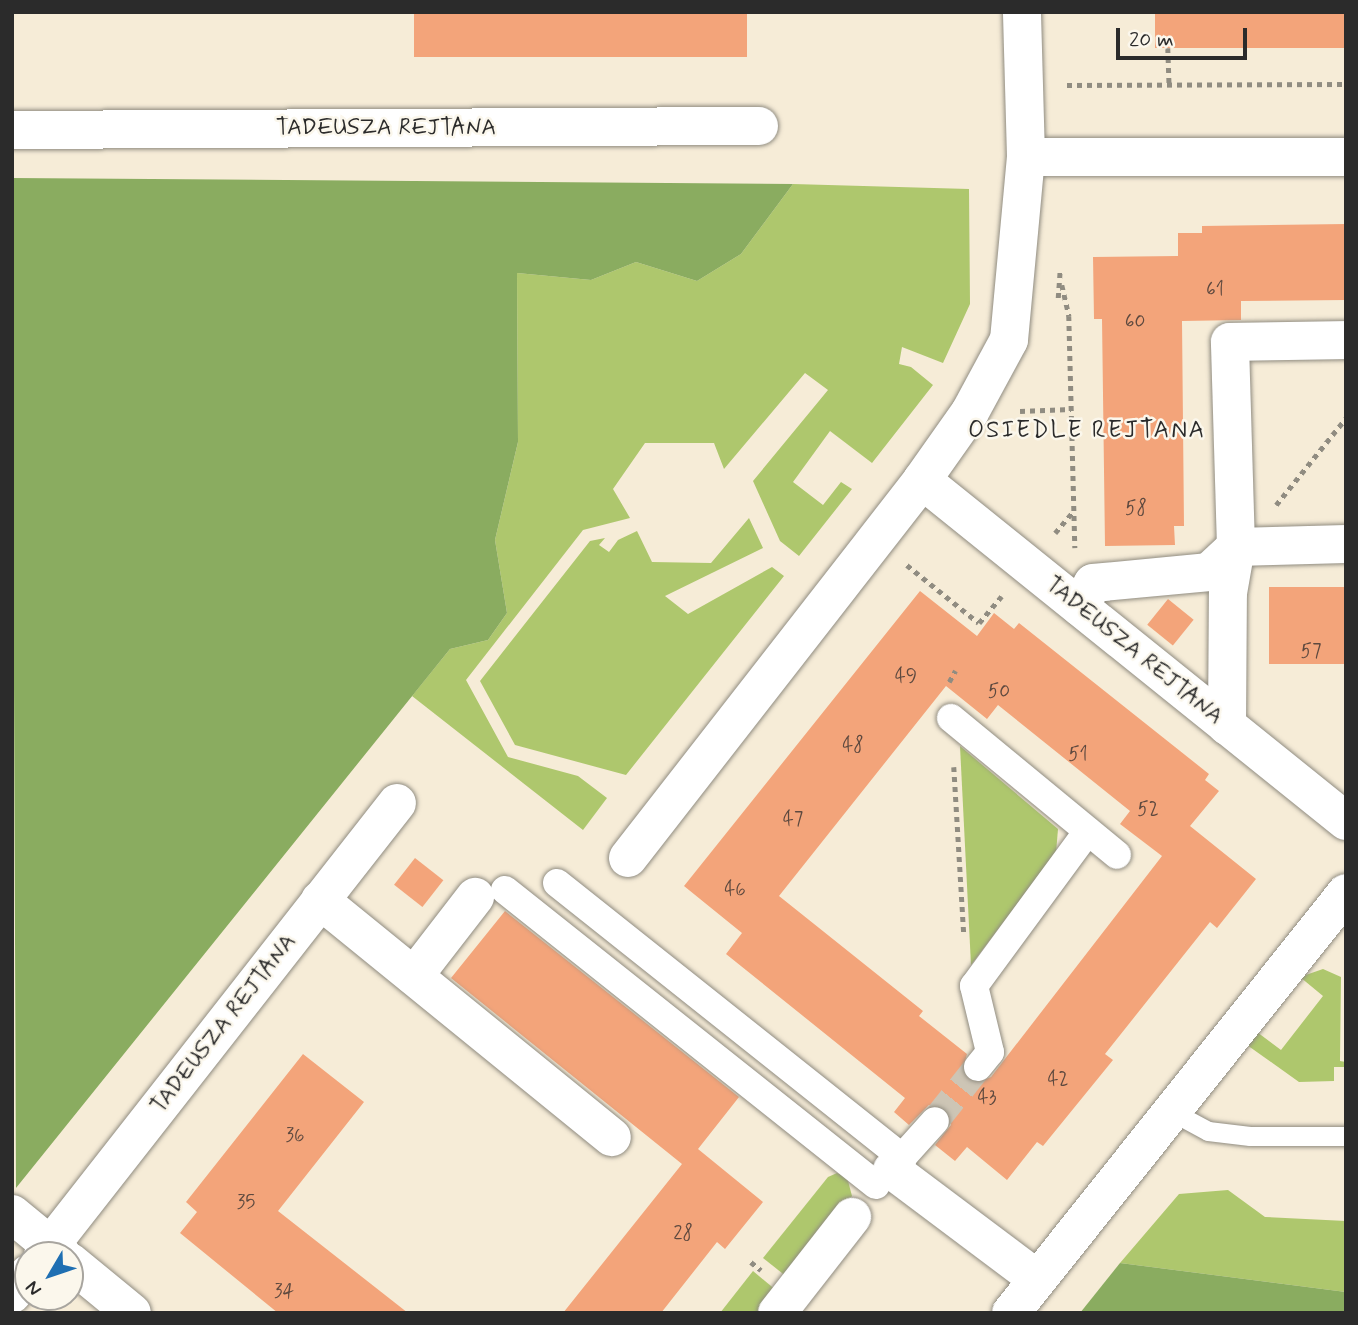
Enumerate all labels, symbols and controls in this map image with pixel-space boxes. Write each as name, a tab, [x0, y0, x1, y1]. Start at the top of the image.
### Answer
scale bar	[1120, 14, 1251, 58]
text: 20 m	[1129, 26, 1174, 54]
street label: TADEUSZA REJTANA	[277, 114, 495, 142]
house number: 61	[1206, 279, 1224, 301]
house number: 60	[1125, 311, 1145, 333]
district label: OSIEDLE REJTANA	[970, 417, 1204, 445]
house number: 58	[1125, 498, 1147, 520]
street label: TADEUSZA REJTANA	[1041, 572, 1227, 730]
house number: 57	[1301, 641, 1321, 663]
house number: 49	[895, 666, 917, 688]
house number: 50	[988, 681, 1010, 703]
house number: 48	[842, 735, 864, 757]
house number: 51	[1068, 744, 1088, 766]
house number: 52	[1137, 799, 1159, 821]
house number: 47	[783, 809, 803, 831]
house number: 46	[724, 879, 746, 901]
street label: TADEUSZA REJTANA	[146, 930, 302, 1118]
house number: 42	[1047, 1069, 1069, 1091]
house number: 43	[977, 1087, 997, 1109]
house number: 36	[285, 1125, 305, 1147]
house number: 35	[237, 1192, 255, 1214]
house number: 28	[673, 1223, 693, 1245]
north arrow	[14, 1241, 84, 1311]
text: N	[20, 1275, 48, 1301]
house number: 34	[274, 1281, 294, 1303]

